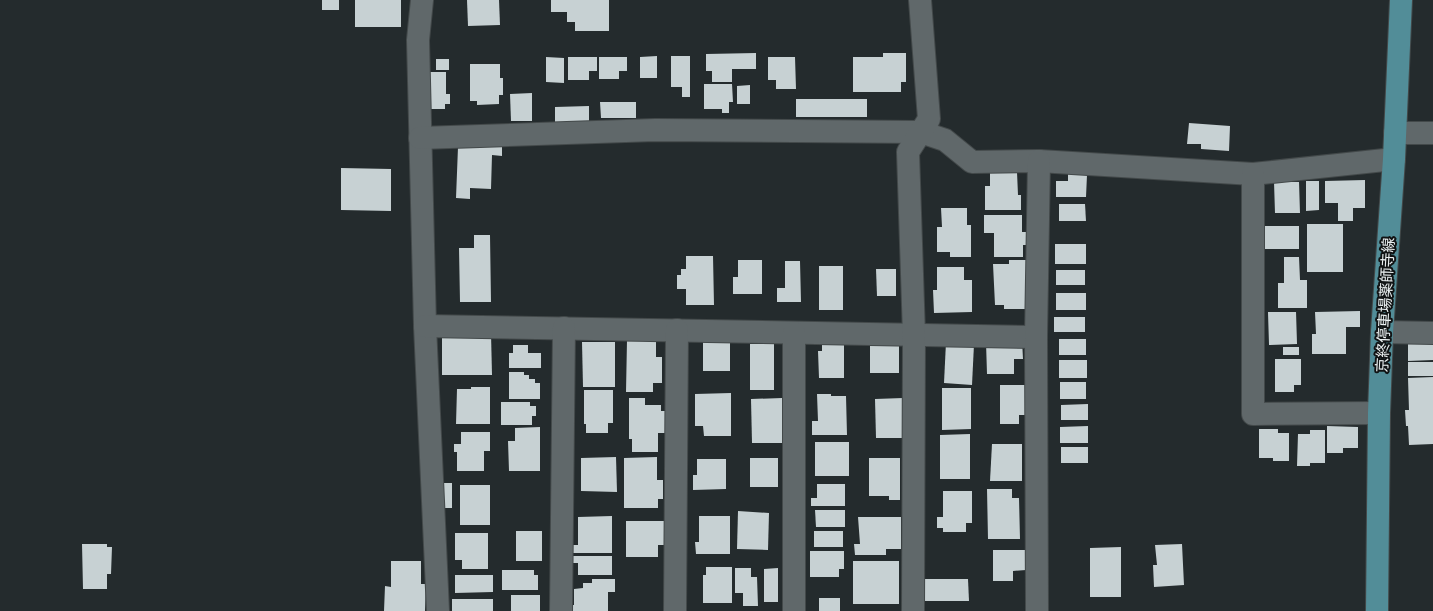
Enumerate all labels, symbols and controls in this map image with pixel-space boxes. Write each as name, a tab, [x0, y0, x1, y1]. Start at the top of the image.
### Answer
street label: 京終停車場薬師寺線	[1372, 237, 1398, 373]

